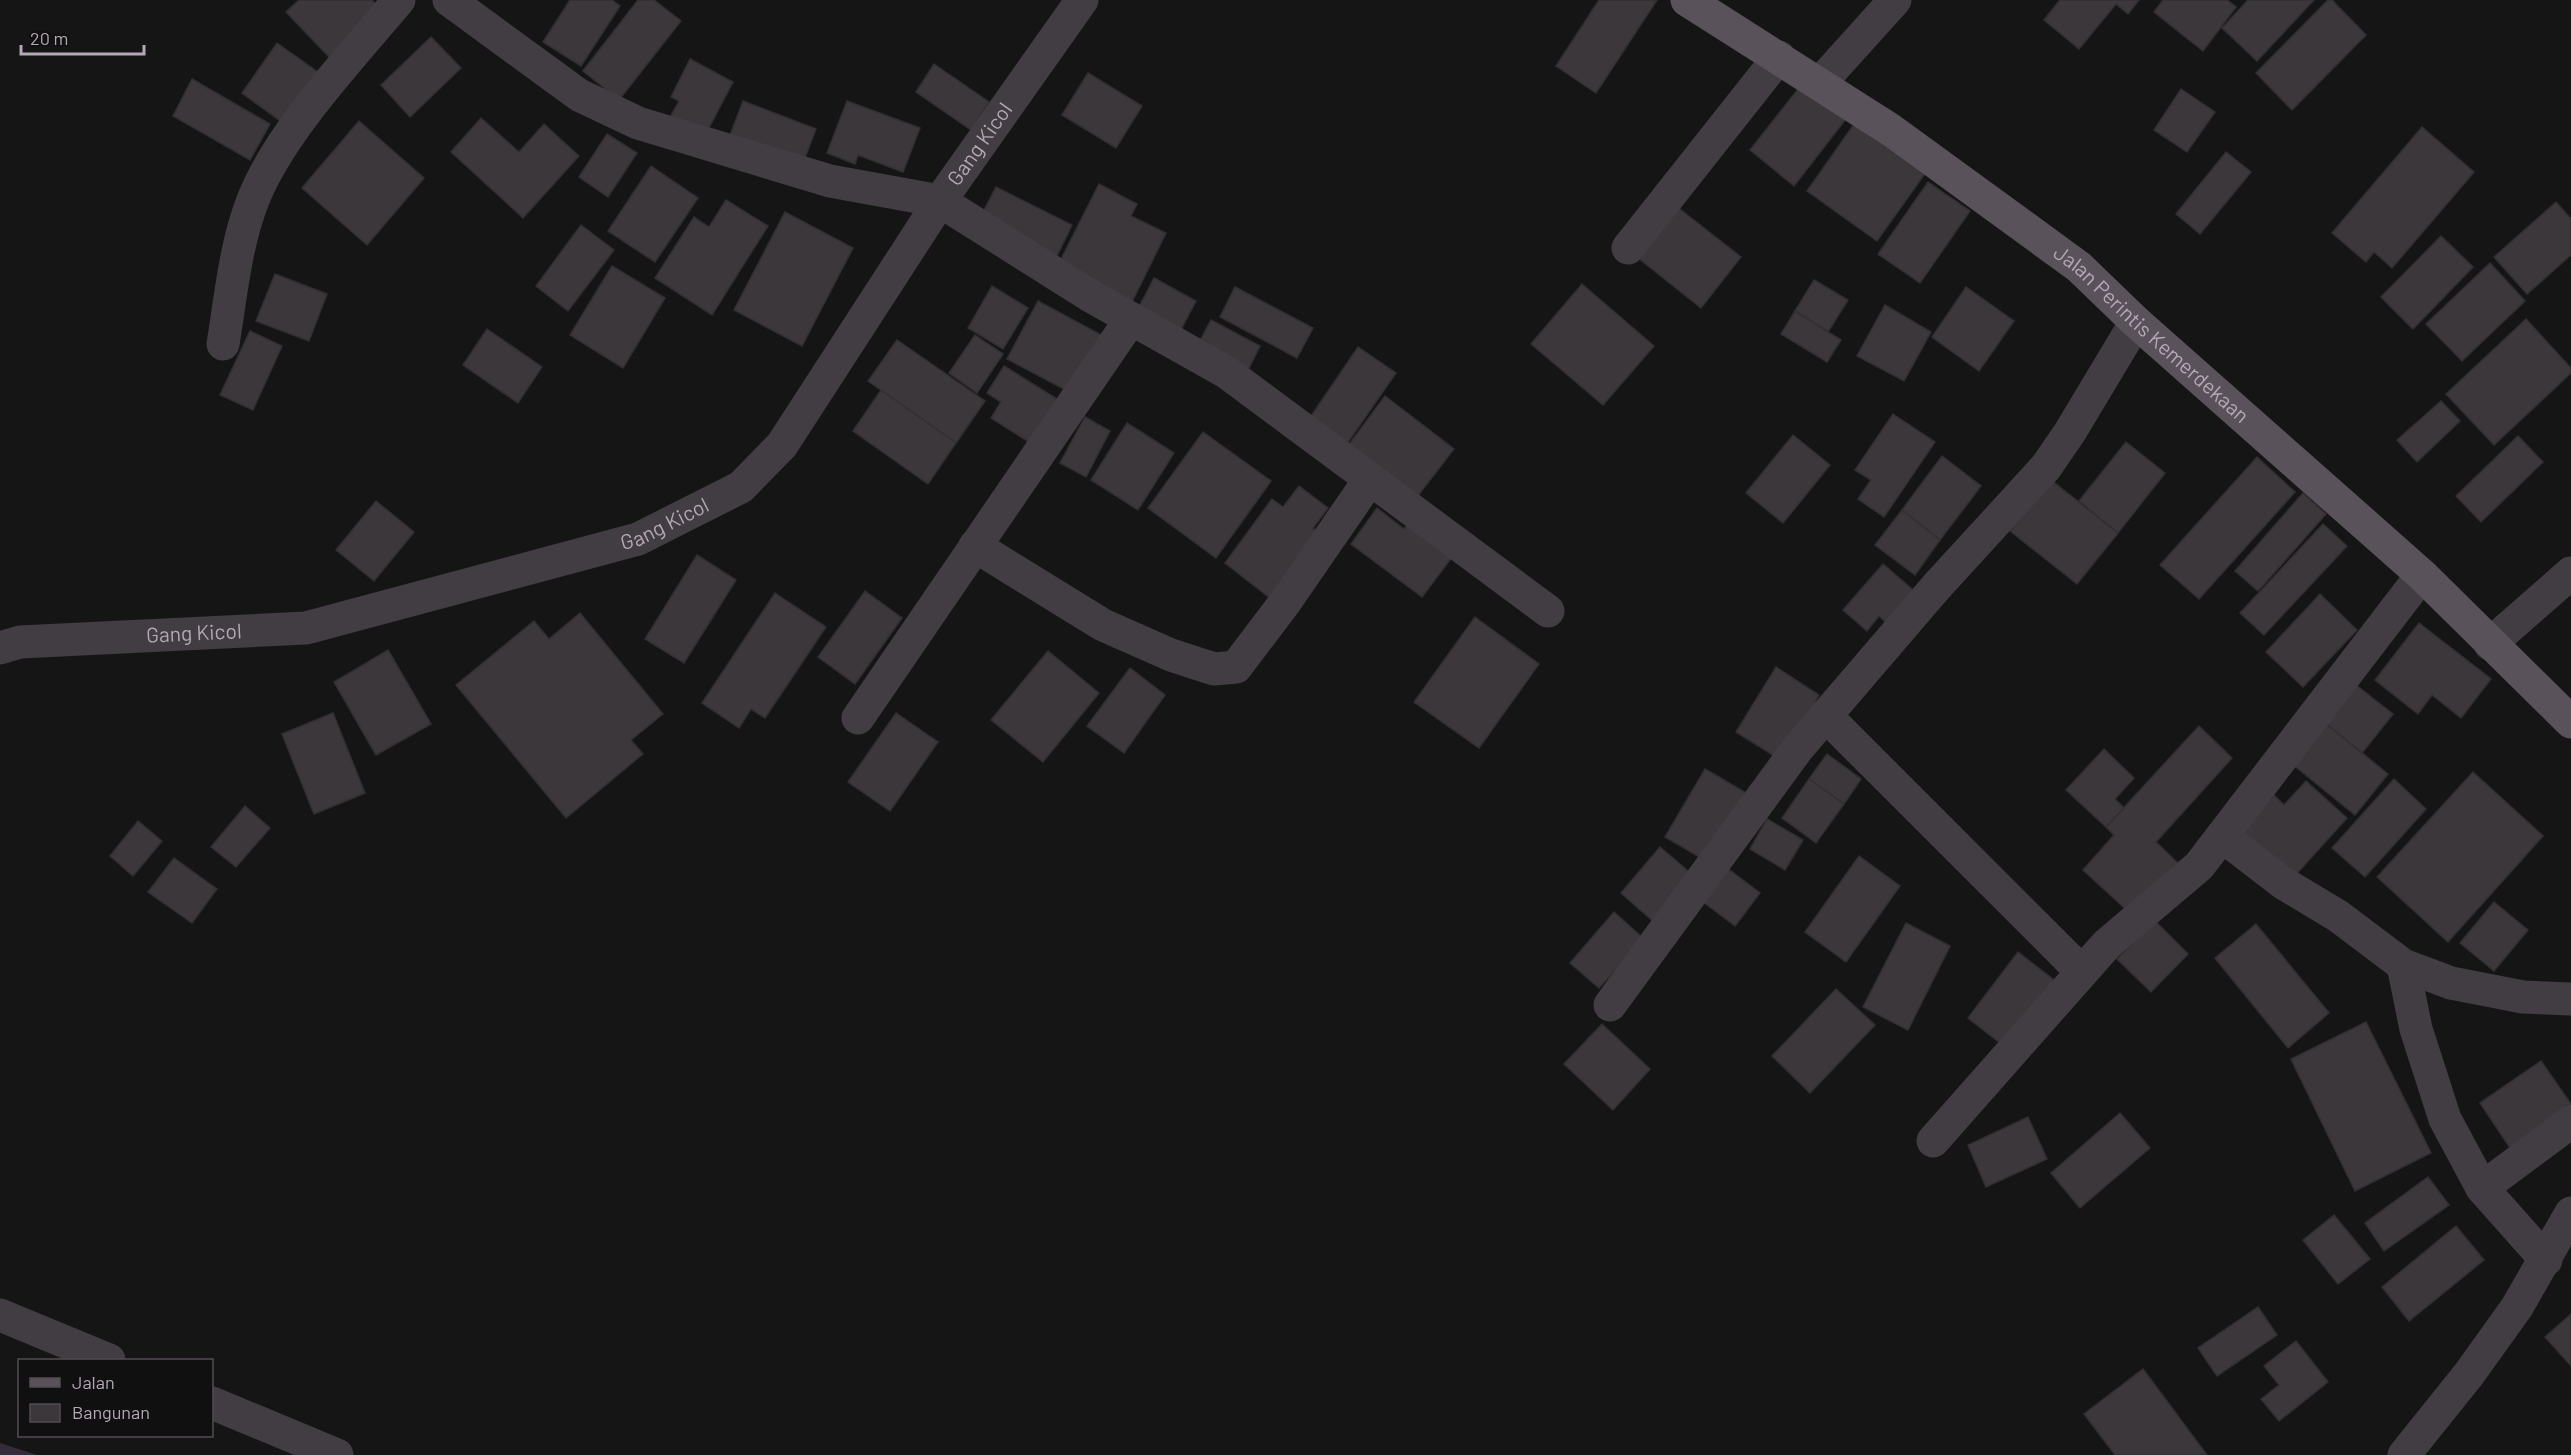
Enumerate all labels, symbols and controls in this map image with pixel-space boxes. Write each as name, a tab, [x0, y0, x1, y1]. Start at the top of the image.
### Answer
scale bar	[21, 18, 144, 56]
text: 20 m	[30, 27, 68, 49]
street label: Gang Kicol	[941, 97, 1017, 190]
street label: Jalan Perintis Kemerdekaan	[2049, 239, 2255, 427]
street label: Gang Kicol	[617, 491, 712, 554]
street label: Gang Kicol	[145, 617, 242, 647]
legend	[18, 1359, 213, 1437]
text: Jalan	[72, 1371, 115, 1393]
text: Bangunan	[72, 1401, 150, 1423]

